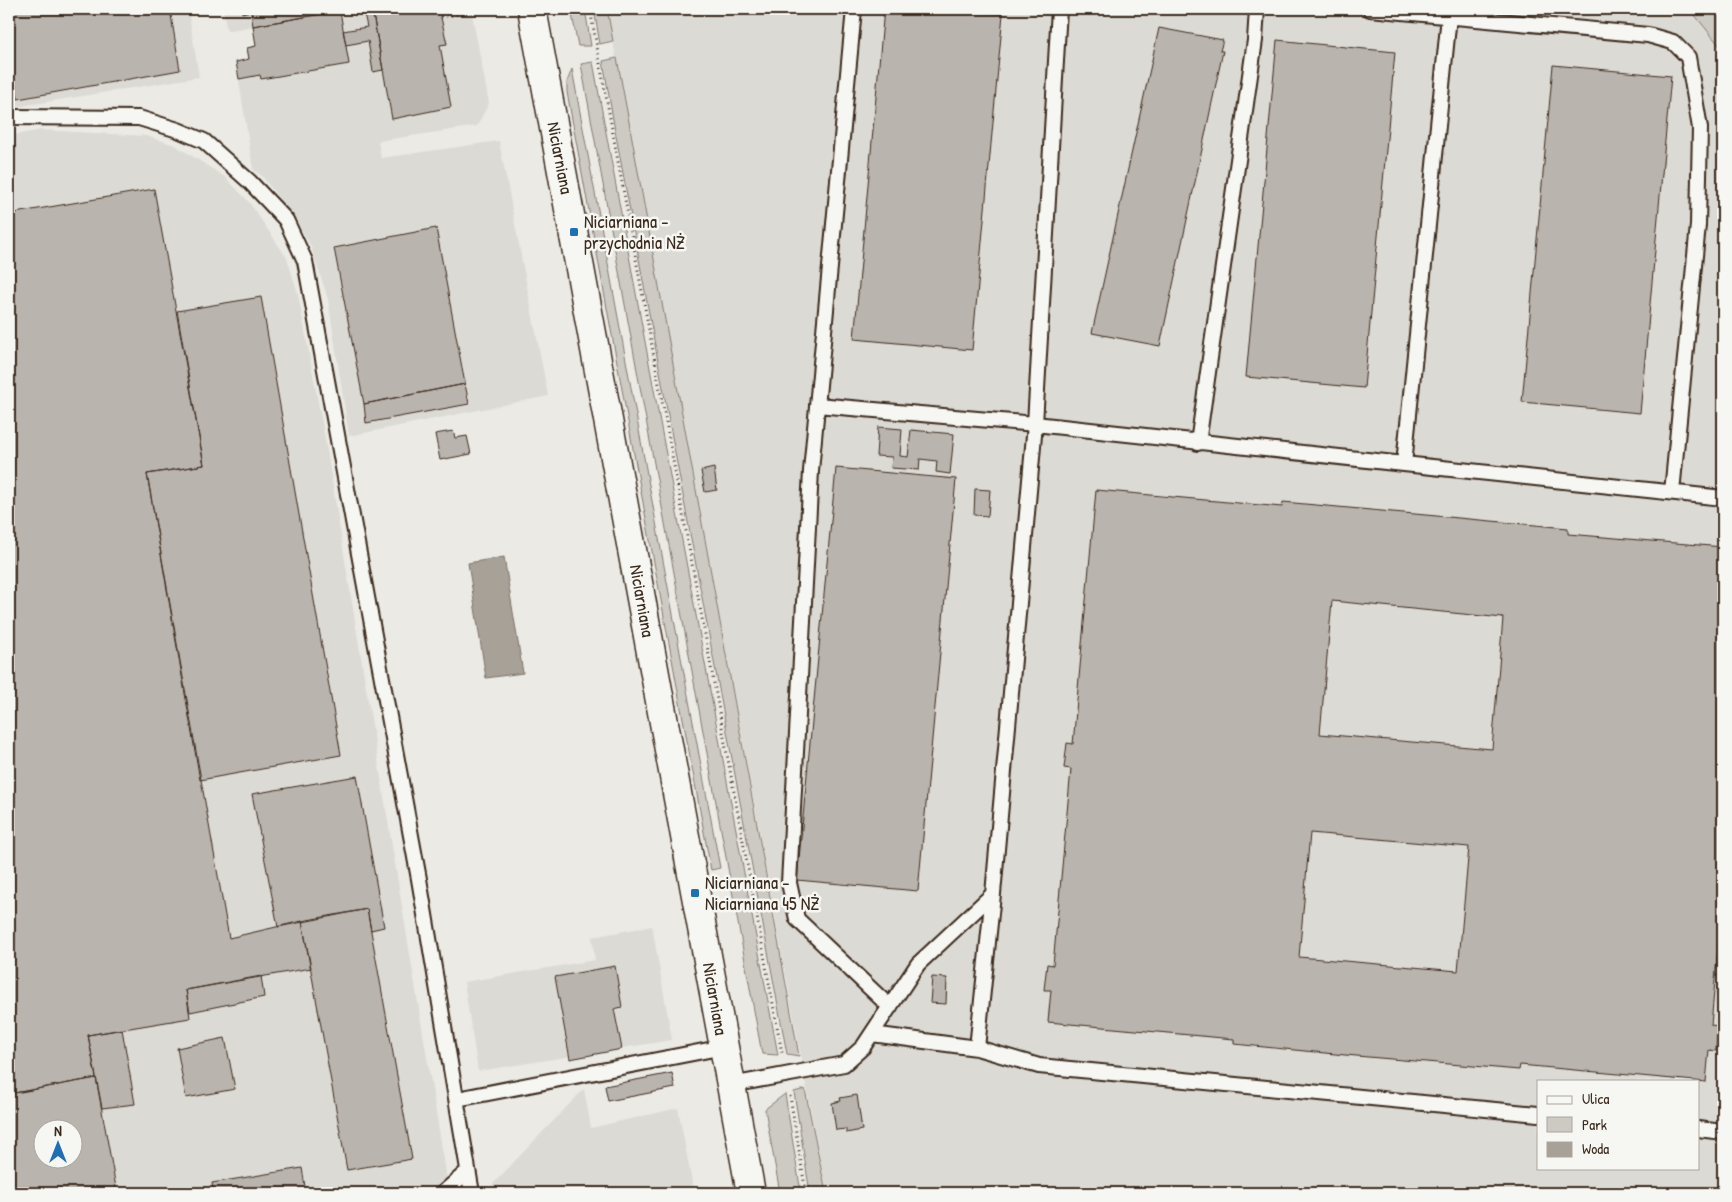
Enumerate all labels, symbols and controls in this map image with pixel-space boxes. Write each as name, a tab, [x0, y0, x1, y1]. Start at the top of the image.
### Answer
street label: Niciarniana	[541, 120, 580, 196]
place label: Niciarniana - przychodnia NŻ	[584, 209, 685, 255]
marker: Niciarniana - przychodnia NŻ	[568, 226, 580, 238]
street label: Niciarniana	[624, 563, 661, 639]
place label: Niciarniana - Niciarniana 45 NŻ	[705, 870, 819, 916]
marker: Niciarniana - Niciarniana 45 NŻ	[689, 887, 701, 899]
street label: Niciarniana	[697, 961, 734, 1037]
legend	[1537, 1080, 1700, 1170]
text: Ulica	[1582, 1088, 1609, 1109]
text: Park	[1582, 1114, 1607, 1135]
north arrow	[32, 1120, 82, 1170]
text: N	[54, 1121, 62, 1140]
text: Woda	[1582, 1138, 1609, 1159]

